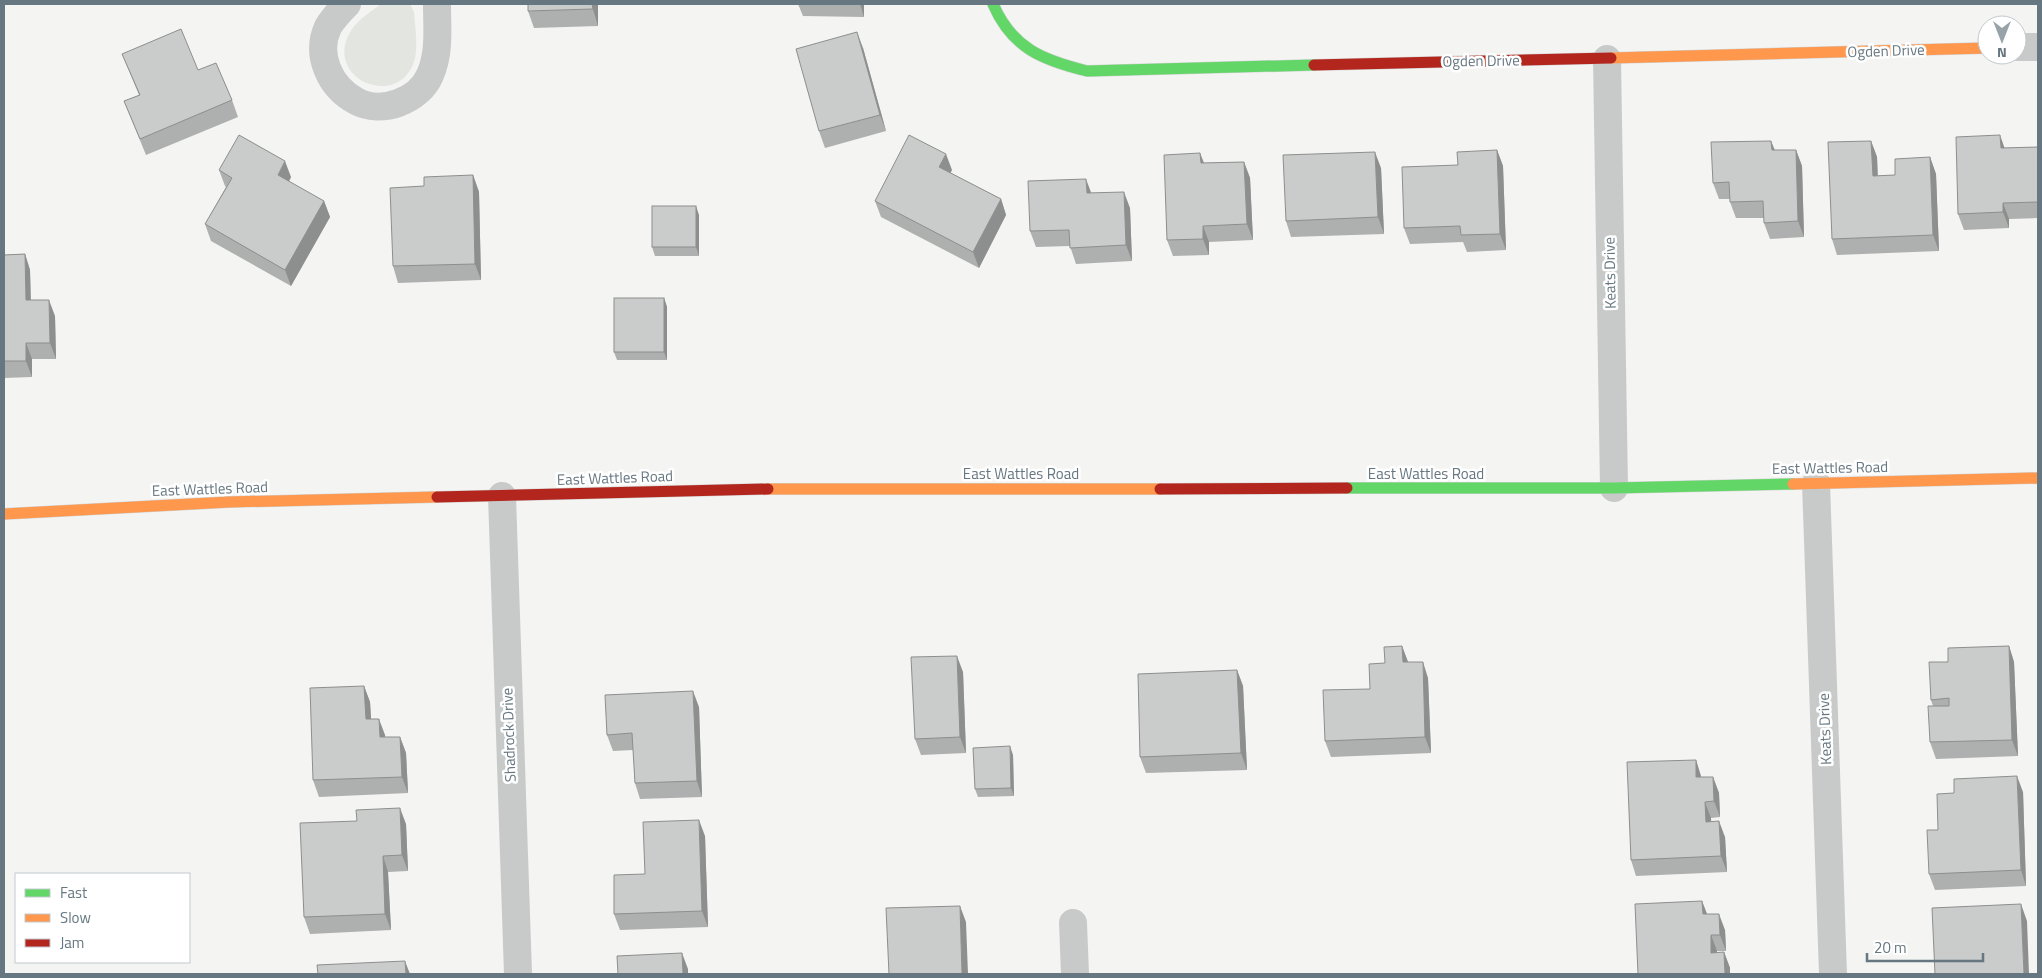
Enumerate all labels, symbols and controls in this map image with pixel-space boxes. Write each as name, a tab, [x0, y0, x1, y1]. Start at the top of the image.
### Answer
north arrow	[1977, 15, 2027, 65]
street label: Ogden Drive	[1847, 38, 1925, 63]
text: N	[1997, 43, 2007, 64]
street label: Ogden Drive	[1442, 48, 1520, 73]
street label: Keats Drive	[1597, 237, 1622, 309]
street label: East Wattles Road	[1772, 455, 1888, 480]
street label: East Wattles Road	[963, 462, 1079, 485]
street label: East Wattles Road	[1368, 462, 1484, 485]
street label: East Wattles Road	[556, 464, 673, 491]
street label: East Wattles Road	[151, 475, 268, 502]
street label: Shadrock Drive	[495, 687, 522, 783]
street label: Keats Drive	[1812, 693, 1837, 765]
legend	[15, 873, 190, 963]
text: Fast	[60, 881, 88, 904]
text: Slow	[60, 906, 91, 929]
scale bar	[1867, 930, 1983, 962]
text: Jam	[60, 931, 84, 954]
text: 20 m	[1874, 936, 1907, 959]

